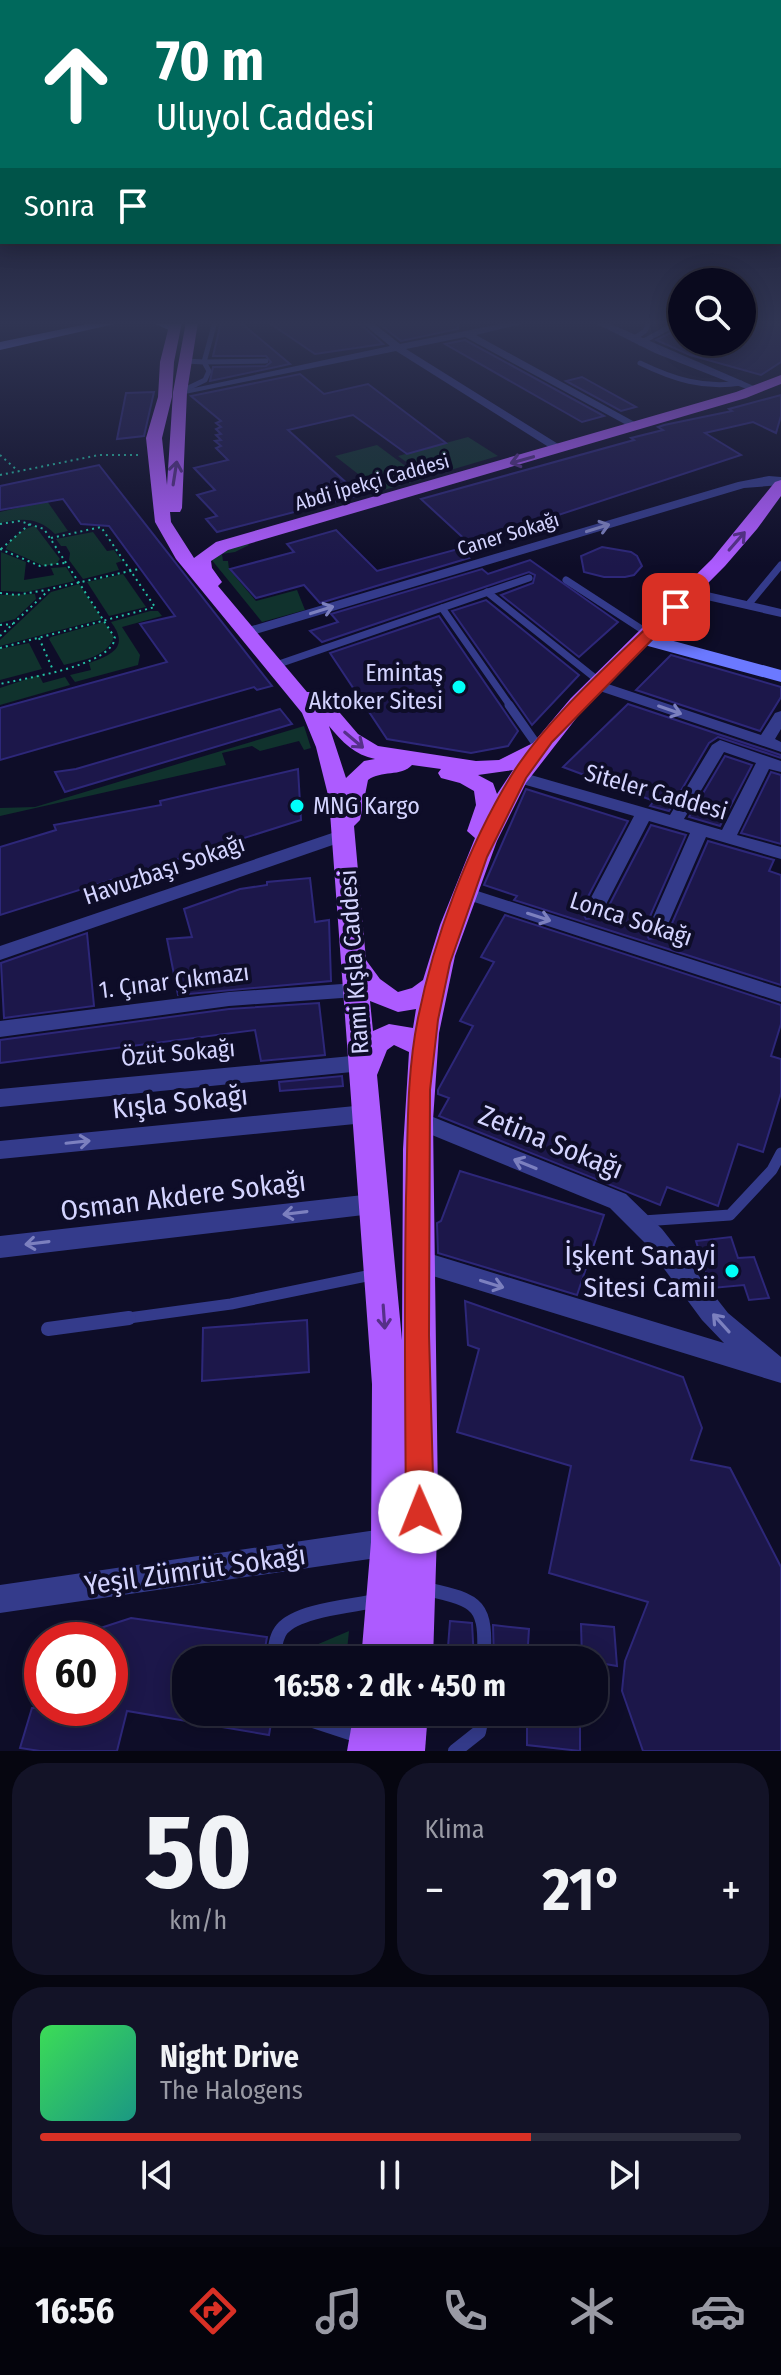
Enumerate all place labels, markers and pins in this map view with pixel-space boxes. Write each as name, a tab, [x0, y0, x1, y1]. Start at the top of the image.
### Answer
pin	[642, 573, 710, 641]
place label: Emintaş Aktoker Sitesi	[309, 659, 443, 715]
marker: Emintaş Aktoker Sitesi	[450, 678, 468, 696]
place label: MNG Kargo	[313, 792, 420, 820]
marker: MNG Kargo	[288, 797, 306, 815]
place label: İşkent Sanayi Sitesi Camii	[564, 1239, 716, 1304]
marker: İşkent Sanayi Sitesi Camii	[723, 1262, 741, 1280]

